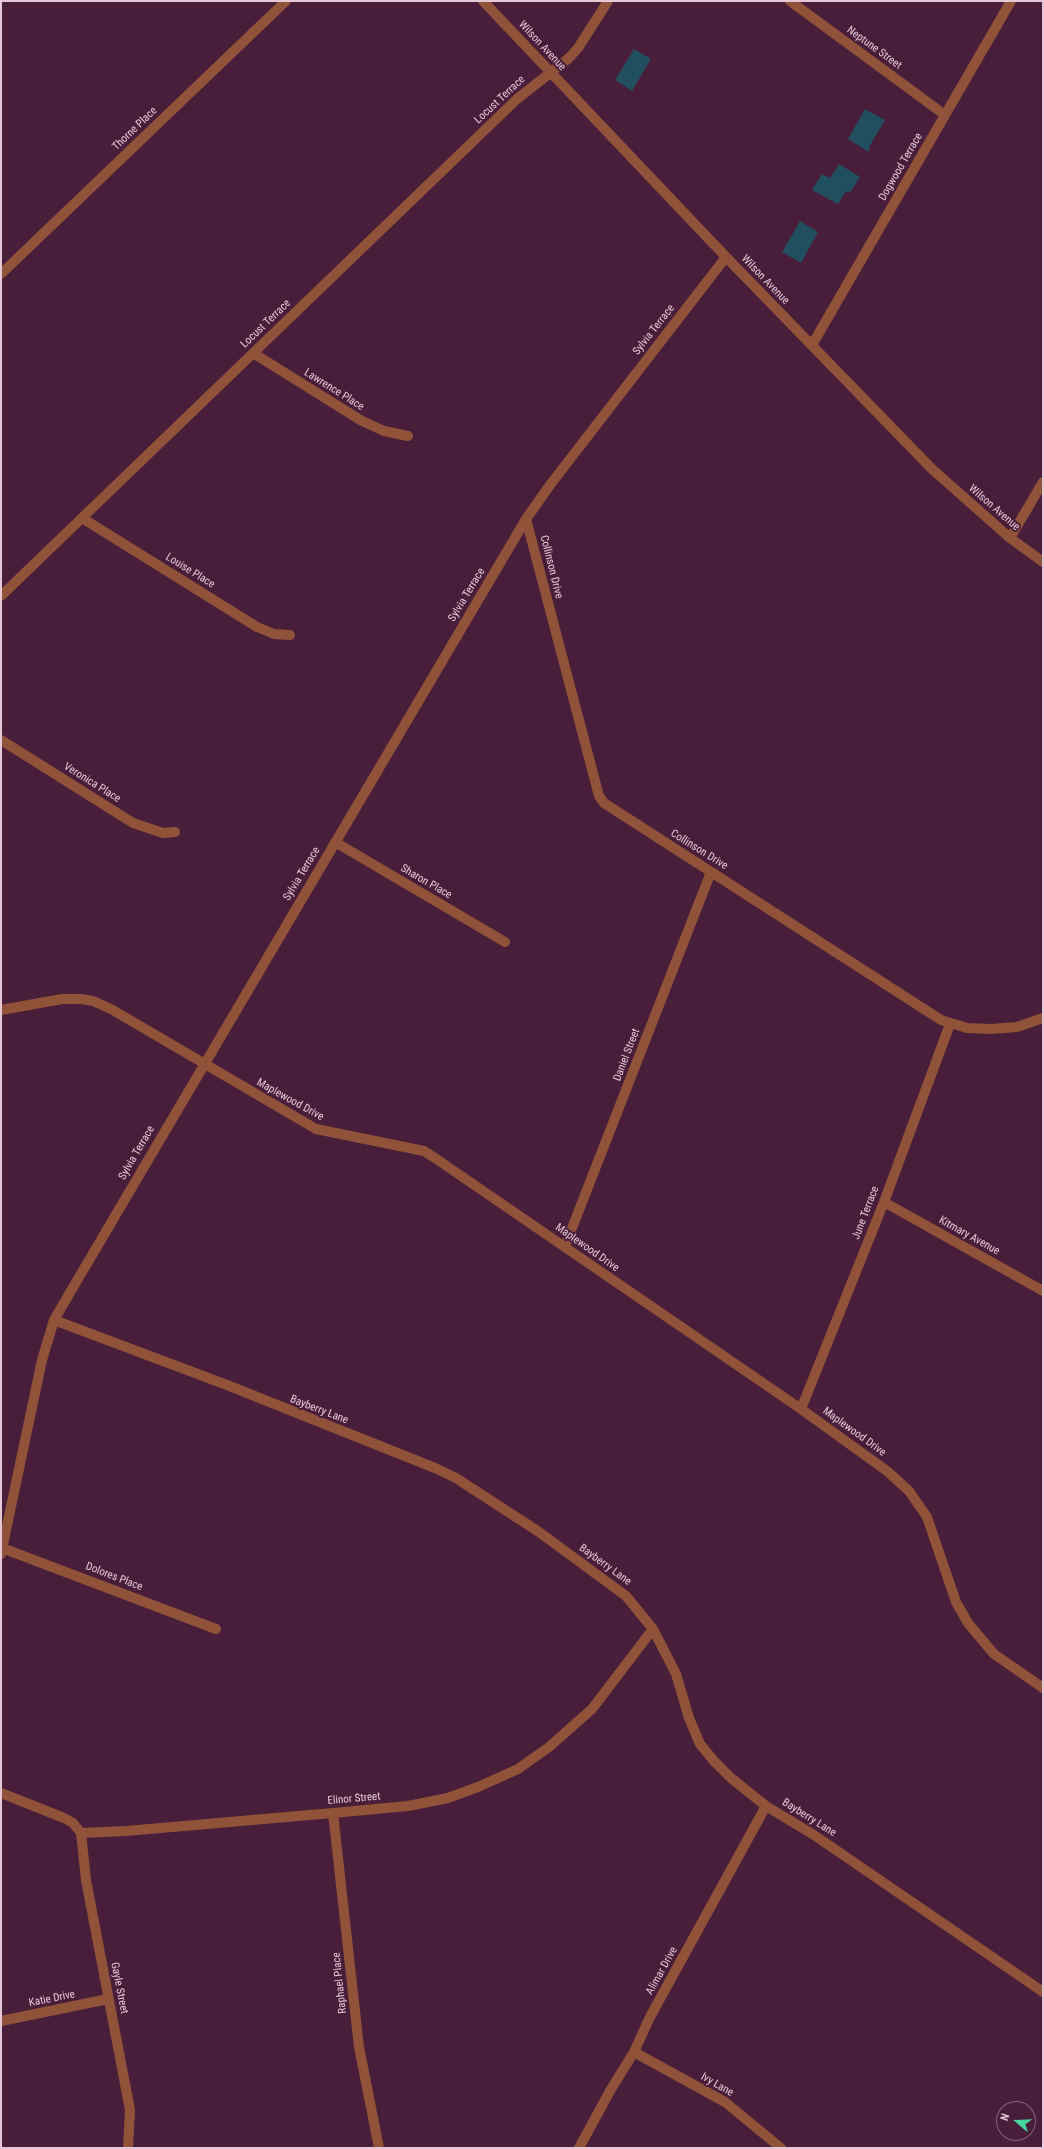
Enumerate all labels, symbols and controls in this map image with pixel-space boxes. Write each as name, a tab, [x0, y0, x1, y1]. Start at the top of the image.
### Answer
street label: Wilson Avenue	[516, 18, 568, 74]
street label: Neptune Street	[844, 24, 904, 72]
street label: Locust Terrace	[472, 73, 528, 127]
street label: Thorne Place	[110, 104, 160, 154]
street label: Dogwood Terrace	[876, 131, 926, 203]
street label: Wilson Avenue	[738, 253, 792, 307]
street label: Locust Terrace	[238, 297, 294, 351]
street label: Sylvia Terrace	[630, 302, 678, 358]
street label: Lawrence Place	[302, 366, 366, 414]
street label: Wilson Avenue	[966, 482, 1022, 534]
street label: Collinson Drive	[537, 534, 565, 600]
street label: Louise Place	[163, 551, 217, 591]
street label: Sylvia Terrace	[446, 566, 488, 624]
street label: Veronica Place	[61, 760, 123, 806]
street label: Collinson Drive	[668, 827, 730, 873]
street label: Sylvia Terrace	[281, 845, 323, 903]
street label: Sharon Place	[398, 862, 454, 902]
street label: Daniel Street	[611, 1027, 643, 1083]
street label: Maplewood Drive	[254, 1076, 326, 1124]
street label: Sylvia Terrace	[116, 1124, 158, 1182]
street label: June Terrace	[850, 1184, 882, 1242]
street label: Kitmary Avenue	[936, 1214, 1002, 1258]
street label: Maplewood Drive	[553, 1221, 621, 1275]
street label: Bayberry Lane	[288, 1393, 350, 1427]
street label: Maplewood Drive	[820, 1405, 888, 1459]
street label: Bayberry Lane	[576, 1542, 634, 1588]
street label: Dolores Place	[84, 1560, 144, 1594]
street label: Elinor Street	[327, 1790, 381, 1808]
street label: Bayberry Lane	[780, 1796, 838, 1840]
street label: Alimar Drive	[643, 1945, 681, 1997]
street label: Raphael Place	[330, 1952, 350, 2014]
street label: Gayle Street	[108, 1961, 130, 2015]
street label: Katie Drive	[28, 1988, 76, 2010]
street label: Ivy Lane	[698, 2070, 736, 2100]
north arrow	[996, 2101, 1036, 2141]
text: N	[998, 2112, 1012, 2123]

